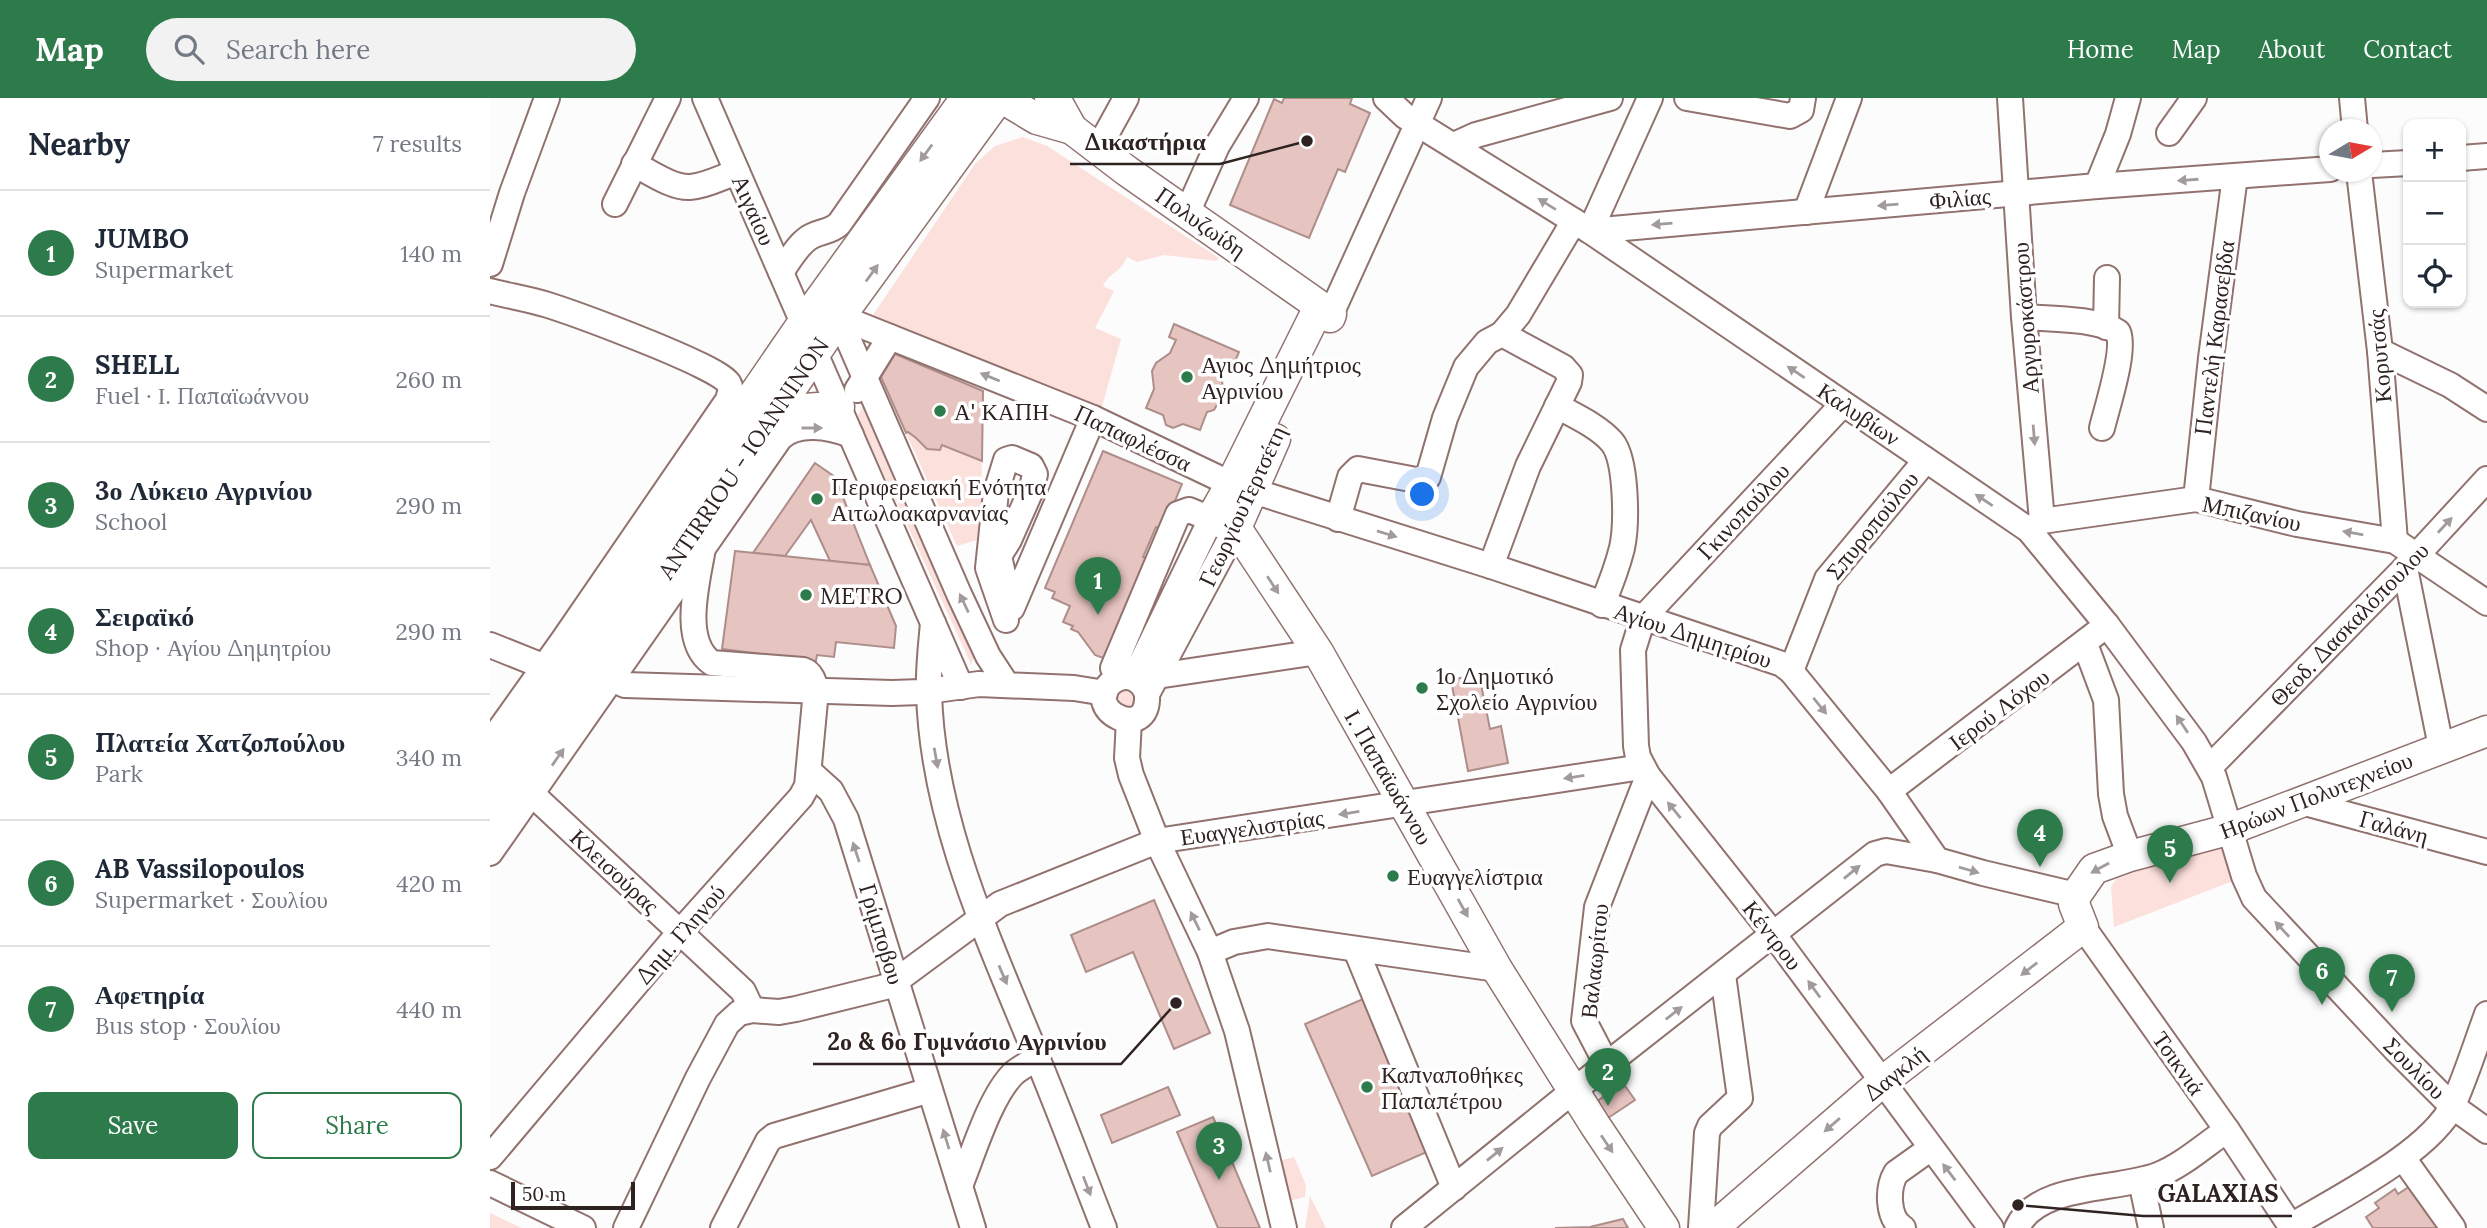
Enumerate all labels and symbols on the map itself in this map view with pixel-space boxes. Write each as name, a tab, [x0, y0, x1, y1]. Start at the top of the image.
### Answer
callout: Δικαστήρια	[1070, 119, 1220, 164]
north arrow	[2319, 119, 2382, 182]
text: Δικαστήρια	[1084, 126, 1206, 157]
one-way arrow	[919, 144, 933, 162]
street label: Αιγαίου	[726, 170, 782, 250]
one-way arrow	[2177, 175, 2199, 186]
street label: Πολυζωίδη	[1150, 180, 1252, 264]
street label: Φιλίας	[1928, 181, 1992, 215]
one-way arrow	[1537, 197, 1556, 210]
one-way arrow	[1877, 200, 1899, 211]
one-way arrow	[1650, 219, 1672, 230]
street label: Παντελή Καρασεβδα	[2188, 239, 2240, 437]
street label: Αργυροκάστρου	[2005, 241, 2045, 395]
one-way arrow	[865, 263, 879, 282]
street label: Κορυτσάς	[2360, 308, 2398, 404]
street label: ANTIRRIOU - IOANNINON	[651, 332, 835, 585]
place label: Αγιος Δημήτριος Αγρινίου	[1201, 350, 1361, 405]
one-way arrow	[1787, 365, 1805, 379]
marker: Αγιος Δημήτριος Αγρινίου	[1179, 369, 1195, 385]
one-way arrow	[979, 372, 1000, 383]
street label: Καλυβίων	[1812, 376, 1906, 452]
place label: Α' ΚΑΠΗ	[954, 397, 1049, 426]
street label: Παπαφλέσσα	[1070, 398, 1196, 478]
marker: Α' ΚΑΠΗ	[932, 403, 948, 419]
street label: ΓεωργίουΤερτσέτη	[1192, 421, 1292, 591]
one-way arrow	[801, 422, 823, 434]
one-way arrow	[2029, 424, 2040, 446]
street label: Γκινοπούλου	[1691, 456, 1795, 566]
street label: Σπυροπούλου	[1819, 465, 1925, 585]
place label: Περιφερειακή Ενότητα Αιτωλοακαρνανίας	[831, 472, 1046, 527]
your location	[1405, 477, 1439, 511]
street label: Μπιζανίου	[2200, 488, 2304, 538]
marker: Περιφερειακή Ενότητα Αιτωλοακαρνανίας	[809, 491, 825, 507]
one-way arrow	[1975, 494, 1994, 507]
one-way arrow	[2437, 516, 2453, 534]
one-way arrow	[2342, 528, 2364, 539]
one-way arrow	[1376, 530, 1397, 540]
street label: Θεοδ. Δασκαλόπουλου	[2263, 536, 2435, 712]
pin: 1	[1075, 557, 1121, 615]
one-way arrow	[1267, 575, 1280, 595]
place label: METRO	[820, 581, 903, 610]
marker: METRO	[798, 587, 814, 603]
one-way arrow	[958, 593, 969, 614]
street label: Αγίου Δημητρίου	[1610, 596, 1776, 674]
place label: 1ο Δημοτικό Σχολείο Αγρινίου	[1436, 661, 1597, 716]
street label: Ιερού Λόχου	[1943, 662, 2055, 756]
marker: 1ο Δημοτικό Σχολείο Αγρινίου	[1414, 680, 1430, 696]
one-way arrow	[1812, 696, 1827, 714]
street label: Ι. Παπαϊωάννου	[1339, 704, 1439, 850]
one-way arrow	[2175, 715, 2189, 733]
street label: Ηρώων Πολυτεχνείου	[2215, 745, 2417, 845]
one-way arrow	[931, 747, 942, 769]
one-way arrow	[551, 748, 565, 766]
one-way arrow	[1563, 772, 1585, 783]
one-way arrow	[1667, 801, 1682, 819]
street label: Ευαγγελιστρίας	[1178, 803, 1326, 851]
street label: Γαλάνη	[2356, 804, 2432, 850]
one-way arrow	[1338, 808, 1360, 819]
pin: 4	[2017, 809, 2063, 867]
street label: Κλεισούρας	[564, 822, 666, 920]
pin: 5	[2147, 825, 2193, 883]
one-way arrow	[851, 841, 861, 862]
place label: Ευαγγελίστρια	[1407, 862, 1543, 891]
one-way arrow	[2090, 862, 2110, 874]
one-way arrow	[1843, 865, 1861, 880]
one-way arrow	[1959, 865, 1980, 875]
marker: Ευαγγελίστρια	[1385, 868, 1401, 884]
street label: Δημ. Γληνού	[629, 878, 731, 990]
street label: Γρίμποβου	[853, 880, 911, 988]
street label: Κέντρου	[1737, 894, 1809, 976]
one-way arrow	[1457, 898, 1469, 917]
street label: Βαλαωρίτου	[1574, 902, 1614, 1020]
one-way arrow	[1190, 911, 1201, 931]
one-way arrow	[2274, 920, 2291, 937]
pin: 6	[2299, 947, 2345, 1005]
pin: 7	[2369, 954, 2415, 1012]
one-way arrow	[2020, 961, 2038, 975]
one-way arrow	[998, 965, 1009, 986]
one-way arrow	[1807, 980, 1821, 998]
one-way arrow	[1664, 1006, 1682, 1021]
callout: 2ο & 6ο Γυμνάσιο Αγρινίου	[813, 1019, 1121, 1064]
street label: Τσικνιά	[2147, 1025, 2211, 1101]
text: 2ο & 6ο Γυμνάσιο Αγρινίου	[827, 1026, 1107, 1057]
street label: Σουλίου	[2378, 1031, 2452, 1105]
street label: Δαγκλή	[1858, 1039, 1932, 1107]
pin: 2	[1585, 1048, 1631, 1106]
place label: Καπναποθήκες Παπαπέτρου	[1381, 1060, 1523, 1115]
marker: Καπναποθήκες Παπαπέτρου	[1359, 1079, 1375, 1095]
one-way arrow	[1823, 1117, 1840, 1132]
pin: 3	[1196, 1122, 1242, 1180]
one-way arrow	[940, 1129, 950, 1150]
one-way arrow	[1601, 1134, 1614, 1153]
one-way arrow	[1486, 1147, 1504, 1162]
one-way arrow	[1263, 1151, 1274, 1173]
one-way arrow	[1943, 1163, 1957, 1181]
callout: GALAXIAS	[2143, 1171, 2292, 1216]
one-way arrow	[1082, 1176, 1093, 1197]
text: GALAXIAS	[2157, 1178, 2279, 1209]
scale bar	[511, 1179, 635, 1211]

